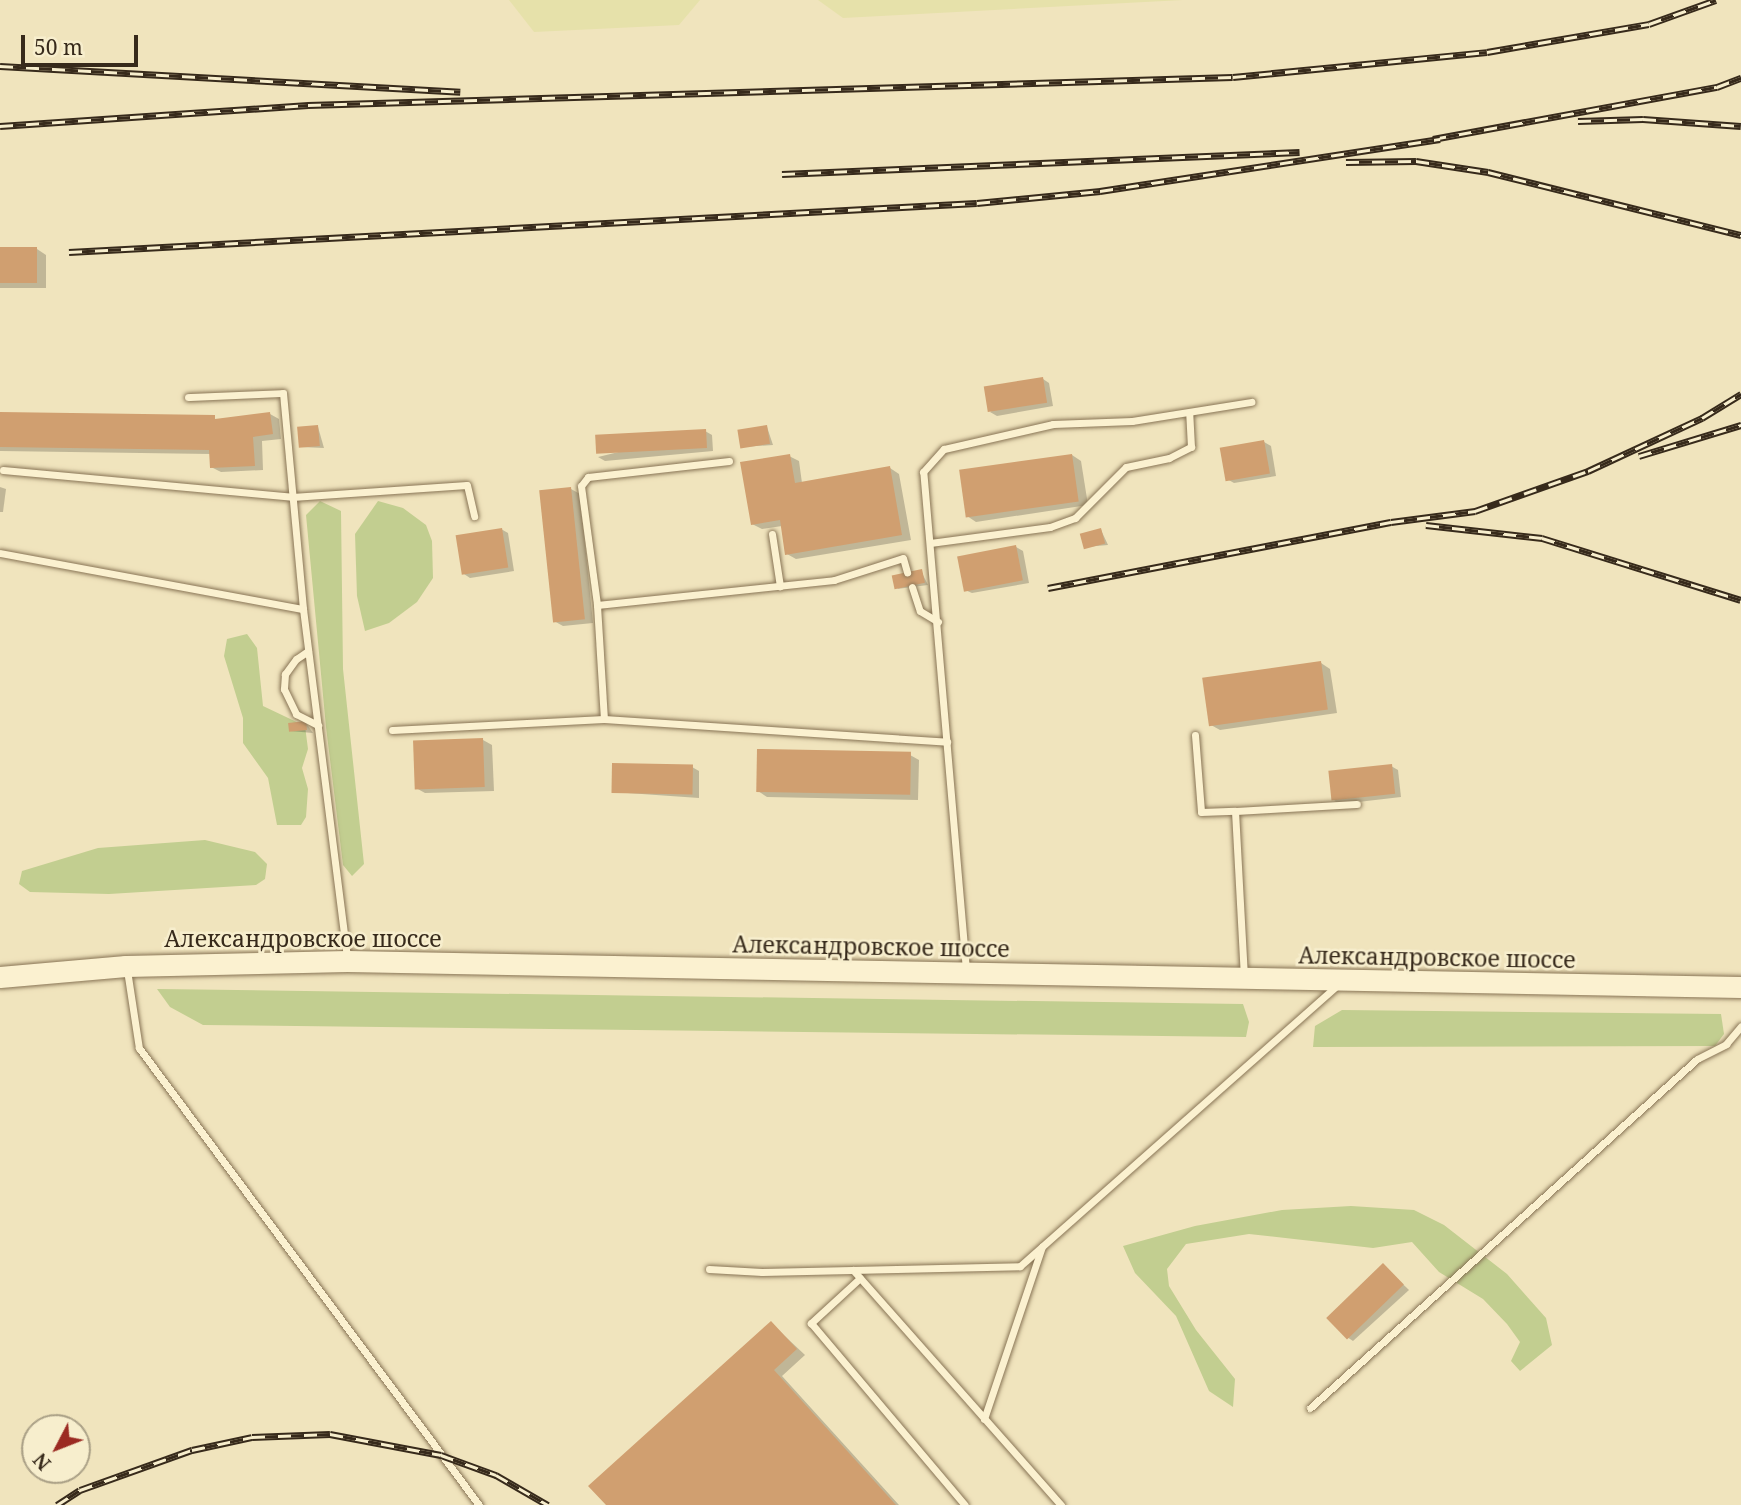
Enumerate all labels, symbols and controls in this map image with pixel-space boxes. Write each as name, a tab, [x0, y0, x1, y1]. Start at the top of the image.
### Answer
scale bar	[24, 21, 142, 65]
text: 50 m	[34, 33, 83, 61]
street label: Александровское шоссе	[164, 924, 442, 952]
street label: Александровское шоссе	[732, 930, 1010, 962]
street label: Александровское шоссе	[1298, 941, 1576, 973]
north arrow	[21, 1414, 91, 1484]
text: N	[27, 1447, 57, 1476]

